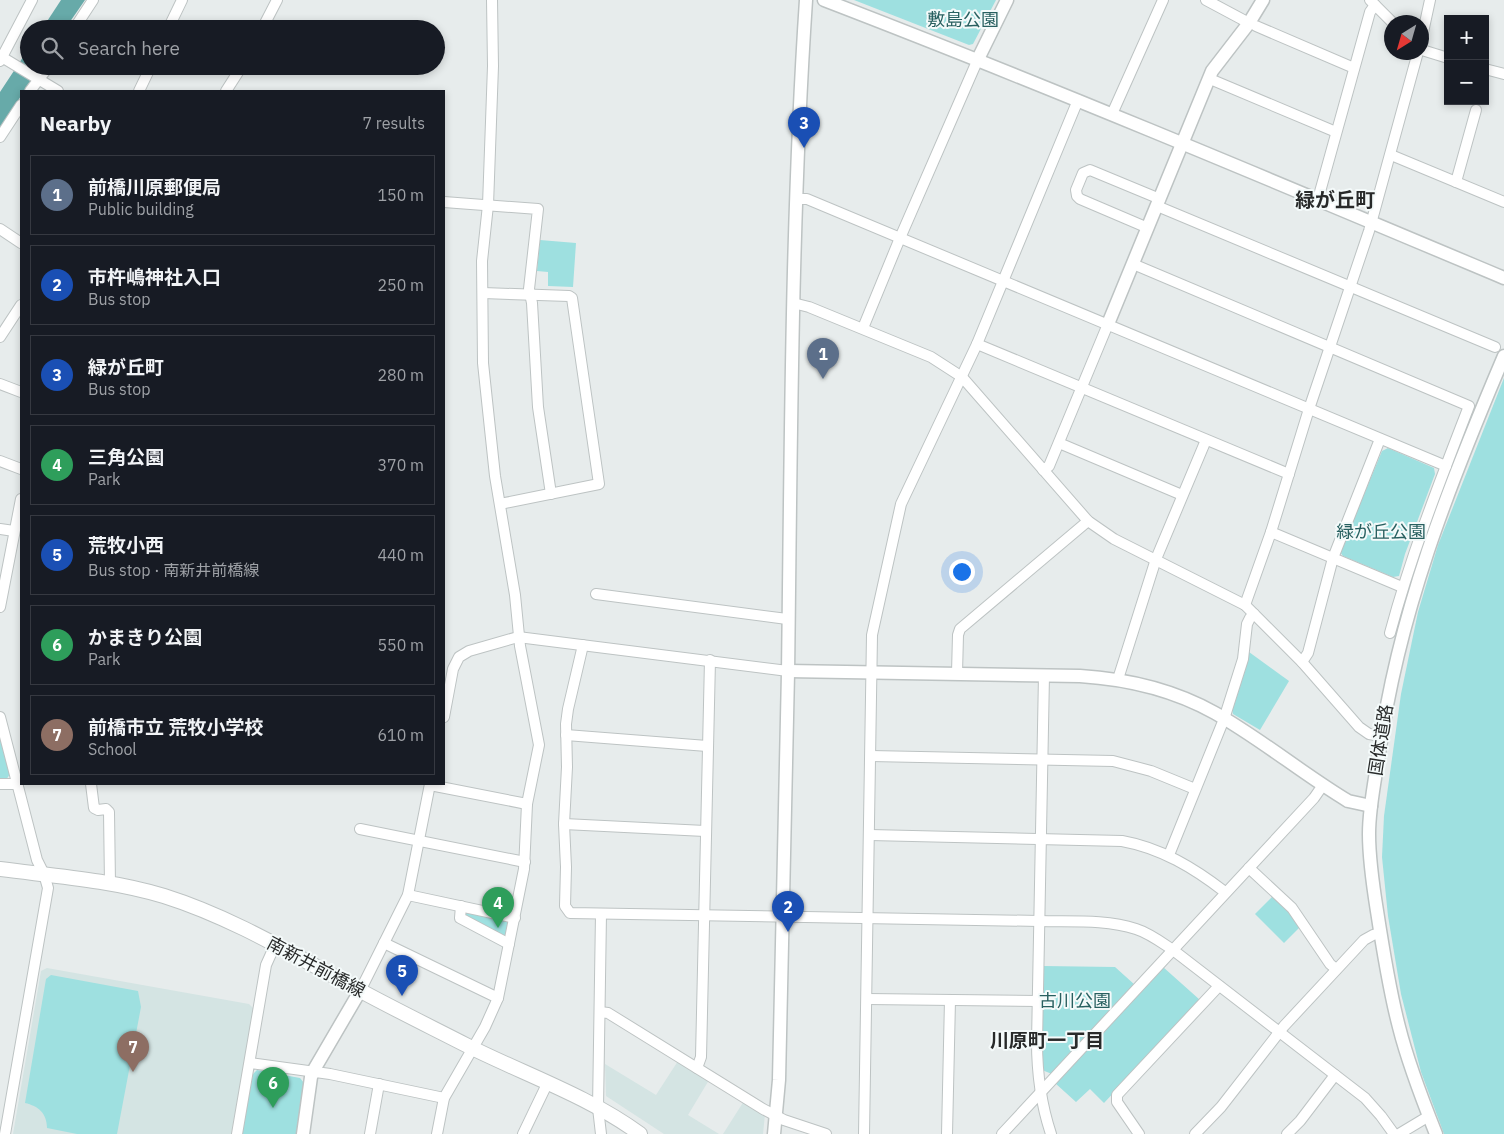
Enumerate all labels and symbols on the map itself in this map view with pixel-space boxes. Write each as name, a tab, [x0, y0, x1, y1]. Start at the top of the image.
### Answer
park label: 敷島公園	[927, 8, 999, 31]
north arrow	[1384, 15, 1429, 60]
pin: 3	[788, 107, 820, 148]
district label: 緑が丘町	[1295, 186, 1375, 213]
pin: 1	[807, 338, 839, 379]
park label: 緑が丘公園	[1336, 520, 1426, 543]
your location	[949, 559, 975, 585]
street label: 国体道路	[1364, 703, 1397, 777]
pin: 4	[482, 887, 514, 928]
pin: 2	[772, 891, 804, 932]
street label: 南新井前橋線	[263, 931, 369, 1002]
pin: 5	[386, 955, 418, 996]
park label: 古川公園	[1039, 989, 1111, 1012]
district label: 川原町一丁目	[990, 1028, 1104, 1052]
pin: 7	[117, 1031, 149, 1072]
pin: 6	[257, 1067, 289, 1108]

